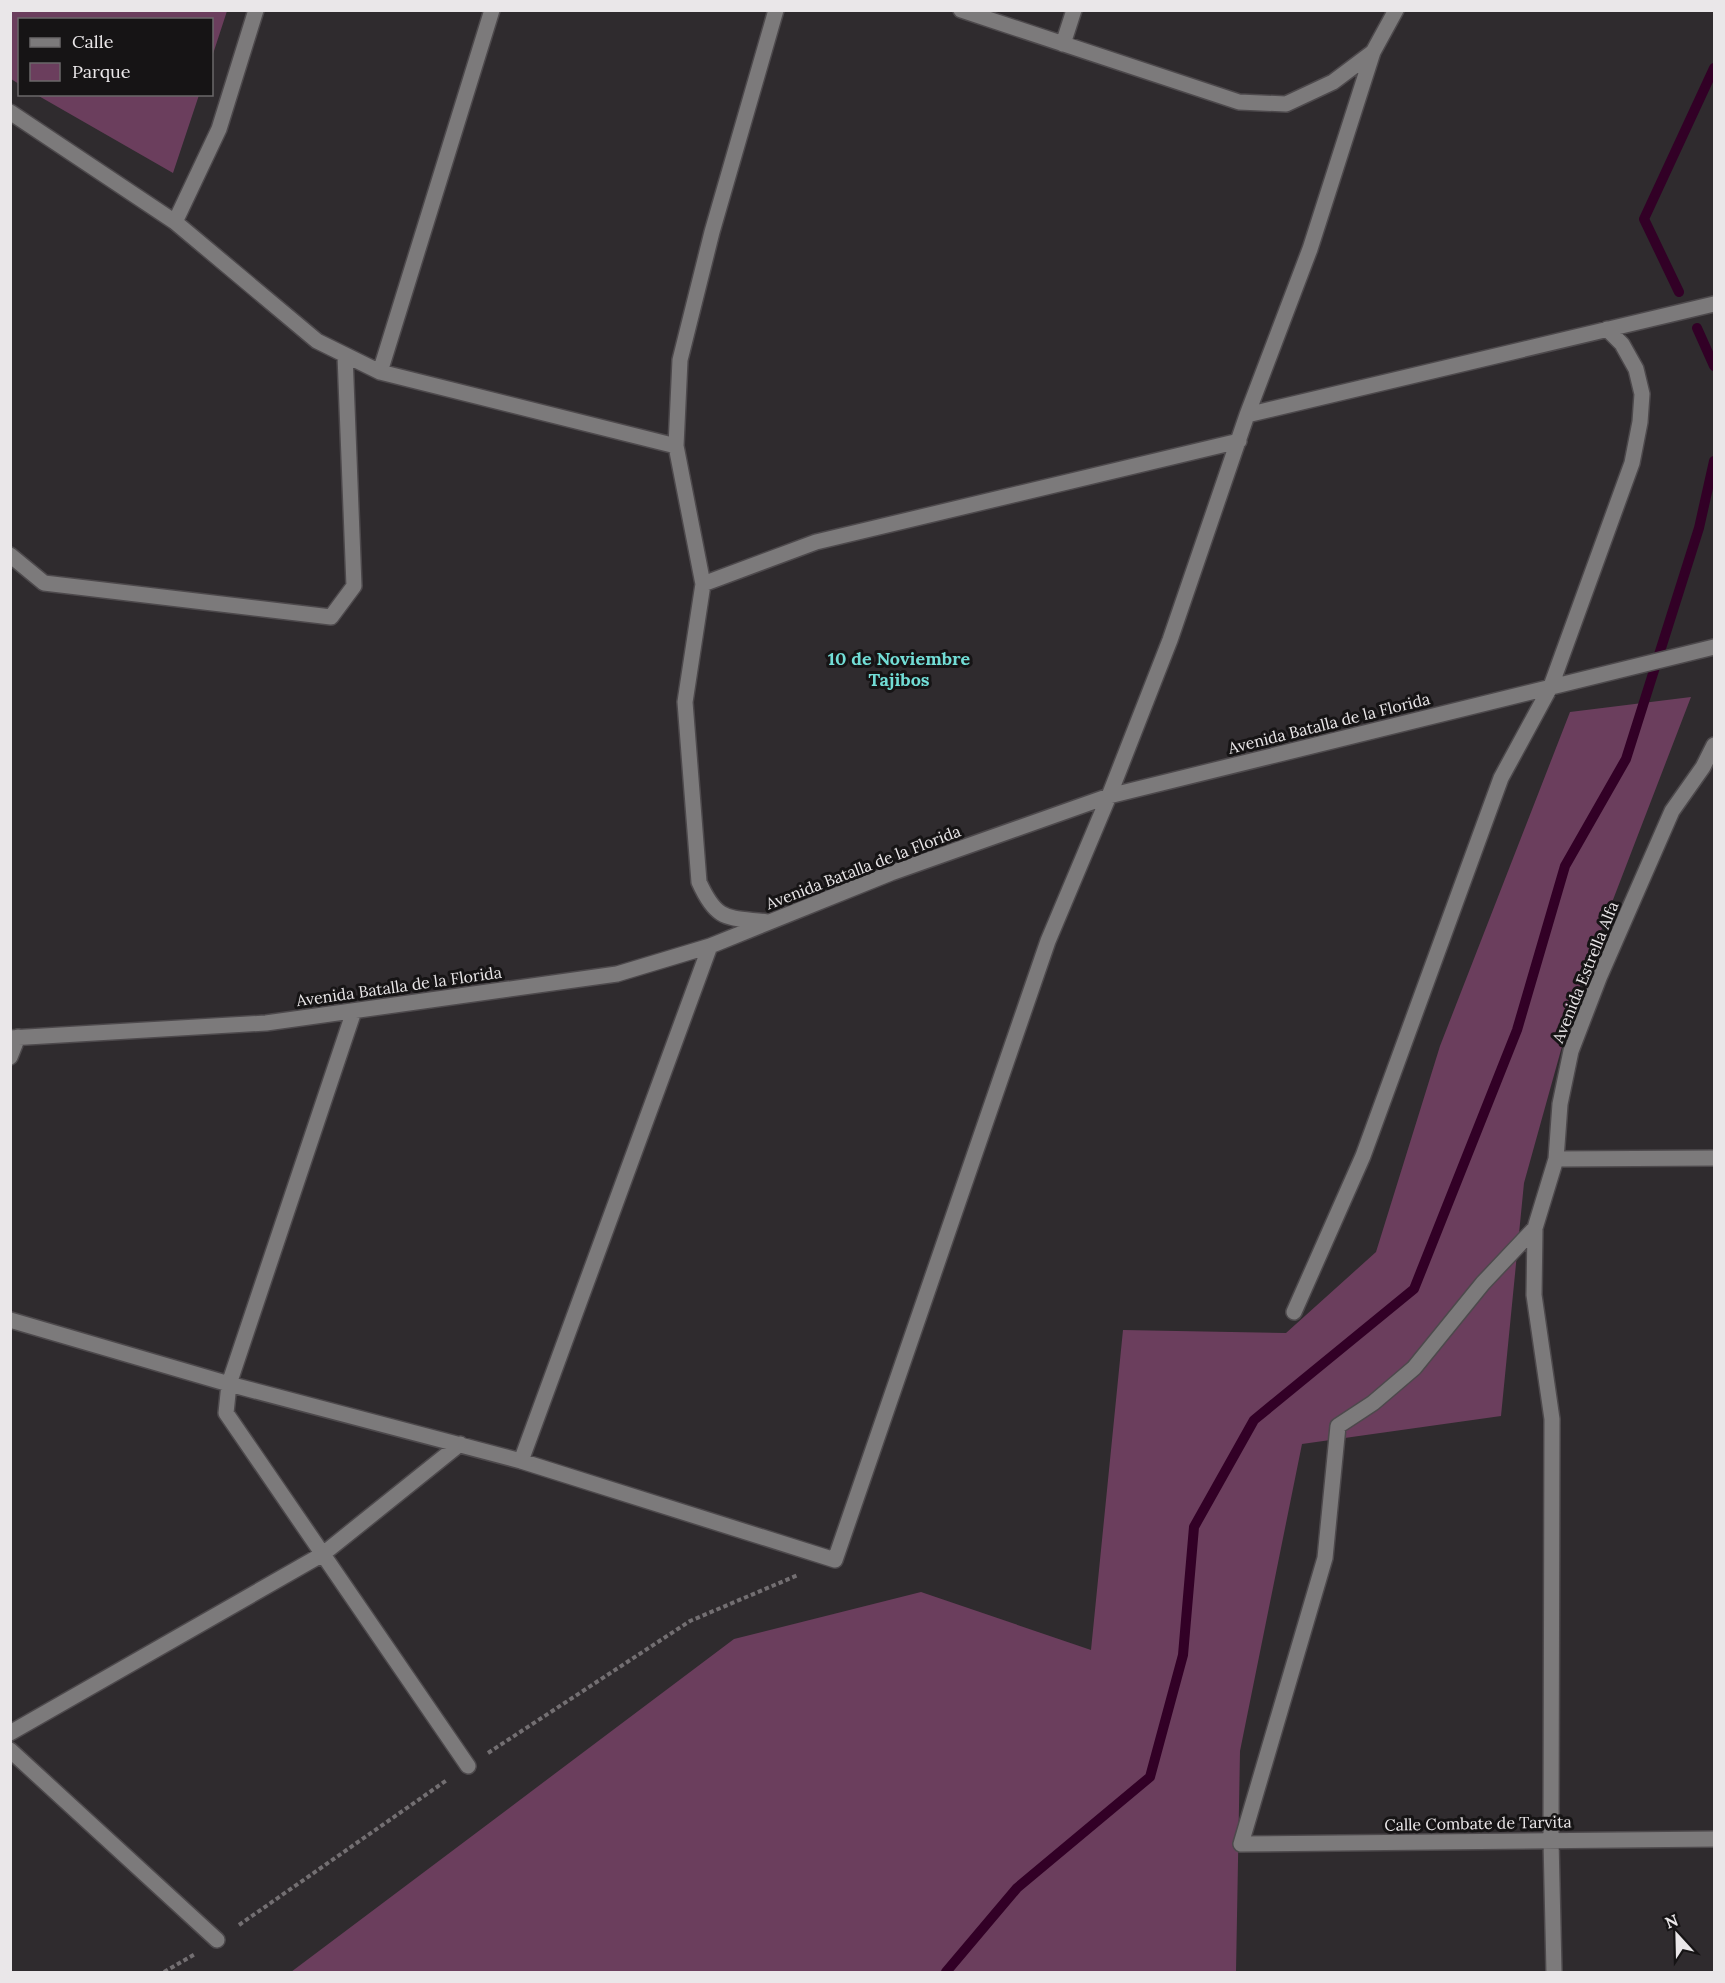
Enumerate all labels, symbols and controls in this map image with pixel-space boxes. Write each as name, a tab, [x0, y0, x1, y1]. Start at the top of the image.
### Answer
legend	[18, 18, 213, 96]
text: Calle	[72, 30, 114, 53]
text: Parque	[72, 60, 131, 83]
district label: 10 de Noviembre Tajibos	[828, 647, 971, 691]
street label: Avenida Batalla de la Florida	[1225, 688, 1432, 758]
street label: Avenida Batalla de la Florida	[762, 821, 963, 914]
street label: Avenida Estrella Alfa	[1547, 898, 1623, 1047]
street label: Avenida Batalla de la Florida	[294, 962, 503, 1010]
street label: Calle Combate de Tarvita	[1384, 1811, 1572, 1835]
north arrow	[1647, 1905, 1707, 1965]
text: N	[1662, 1910, 1681, 1933]

